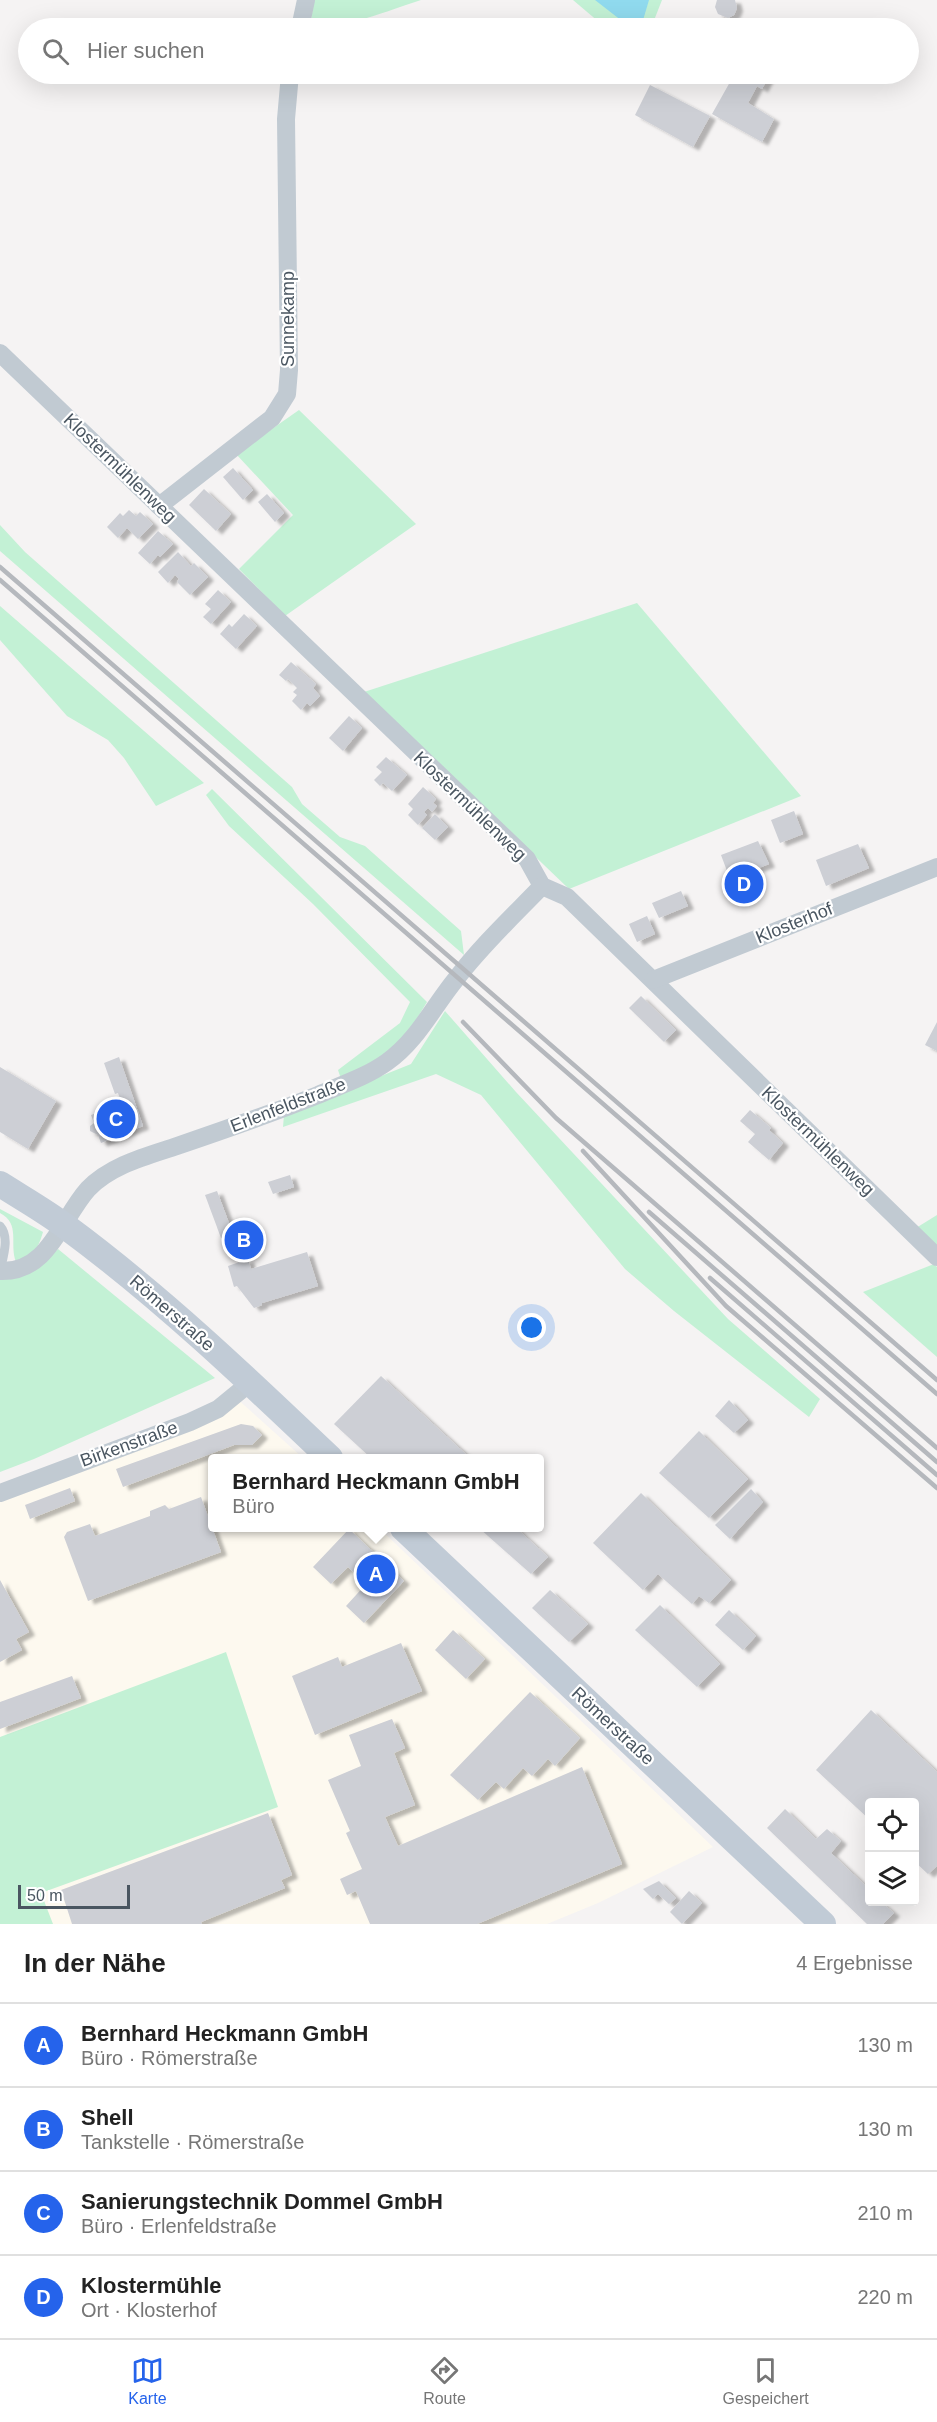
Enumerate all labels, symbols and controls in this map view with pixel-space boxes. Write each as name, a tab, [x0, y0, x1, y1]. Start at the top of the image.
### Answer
search box	[18, 18, 919, 84]
icon: search	[39, 35, 72, 68]
text: Hier suchen	[87, 38, 204, 63]
street label: Sunnekamp	[278, 271, 298, 367]
street label: Klostermühlenweg	[60, 409, 180, 527]
street label: Klostermühlenweg	[410, 747, 530, 865]
pin: D	[724, 862, 764, 906]
street label: Klosterhof	[753, 898, 836, 947]
street label: Erlenfeldstraße	[227, 1074, 349, 1136]
street label: Klostermühlenweg	[758, 1082, 878, 1200]
pin: C	[96, 1096, 136, 1142]
pin: B	[224, 1218, 264, 1262]
street label: Römerstraße	[126, 1271, 218, 1355]
your location	[517, 1313, 546, 1342]
street label: Birkenstraße	[78, 1417, 180, 1471]
popup	[208, 1454, 544, 1532]
text: Bernhard Heckmann GmbH	[232, 1469, 520, 1494]
text: Büro	[232, 1495, 275, 1517]
pin: A	[356, 1552, 395, 1596]
street label: Römerstraße	[568, 1683, 658, 1769]
map controls	[865, 1798, 919, 1906]
button: locate	[865, 1798, 919, 1852]
button: layers	[865, 1852, 919, 1906]
scale bar	[18, 1882, 130, 1910]
text: 50 m	[27, 1887, 63, 1904]
text: In der Nähe	[24, 1948, 166, 1978]
text: 4 Ergebnisse	[796, 1952, 913, 1974]
text: Bernhard Heckmann GmbH	[81, 2021, 368, 2046]
text: A	[36, 2034, 51, 2056]
text: 130 m	[857, 2034, 913, 2056]
text: Büro · Römerstraße	[81, 2047, 258, 2069]
text: Shell	[81, 2105, 134, 2130]
text: B	[36, 2118, 51, 2140]
text: 130 m	[857, 2118, 913, 2140]
text: Tankstelle · Römerstraße	[81, 2131, 304, 2153]
text: Sanierungstechnik Dommel GmbH	[81, 2189, 443, 2214]
text: C	[36, 2202, 51, 2224]
text: 210 m	[857, 2202, 913, 2224]
text: Büro · Erlenfeldstraße	[81, 2215, 277, 2237]
text: Klostermühle	[81, 2273, 222, 2298]
text: D	[36, 2286, 51, 2308]
text: 220 m	[857, 2286, 913, 2308]
text: Ort · Klosterhof	[81, 2299, 217, 2321]
tab: Karte	[128, 2354, 167, 2408]
tab: Route	[423, 2354, 466, 2408]
tab: Gespeichert	[722, 2354, 809, 2408]

